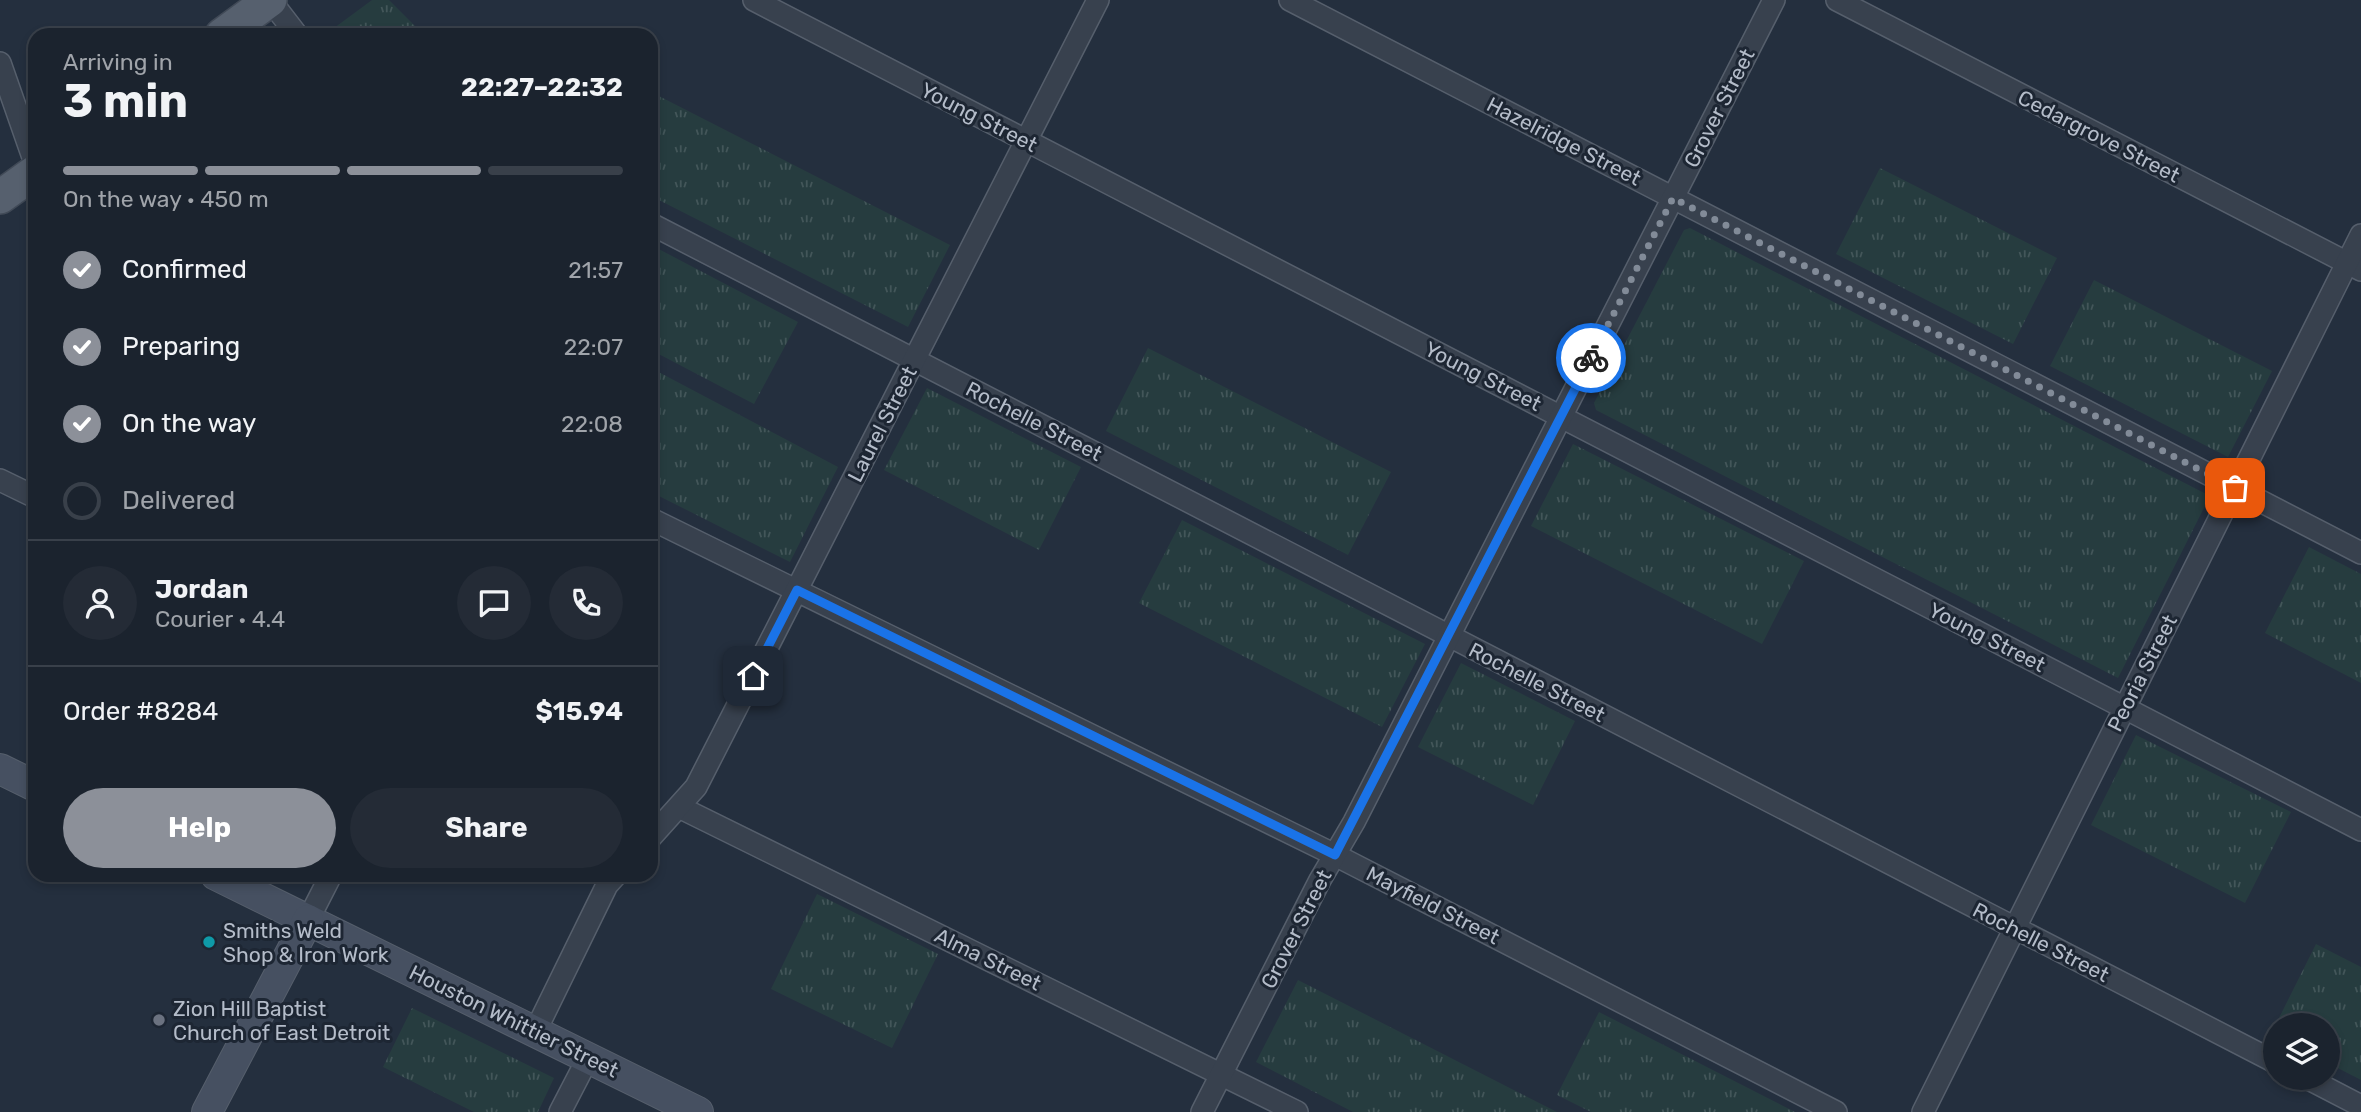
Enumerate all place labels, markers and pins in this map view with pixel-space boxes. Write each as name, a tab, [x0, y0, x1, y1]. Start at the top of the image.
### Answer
pin	[2205, 458, 2265, 518]
pin	[723, 646, 783, 706]
place label: Smiths Weld Shop & Iron Work	[223, 918, 389, 967]
marker: Smiths Weld Shop & Iron Work	[201, 934, 217, 950]
place label: Zion Hill Baptist Church of East Detroit	[173, 996, 390, 1045]
marker: Zion Hill Baptist Church of East Detroit	[151, 1012, 167, 1028]

